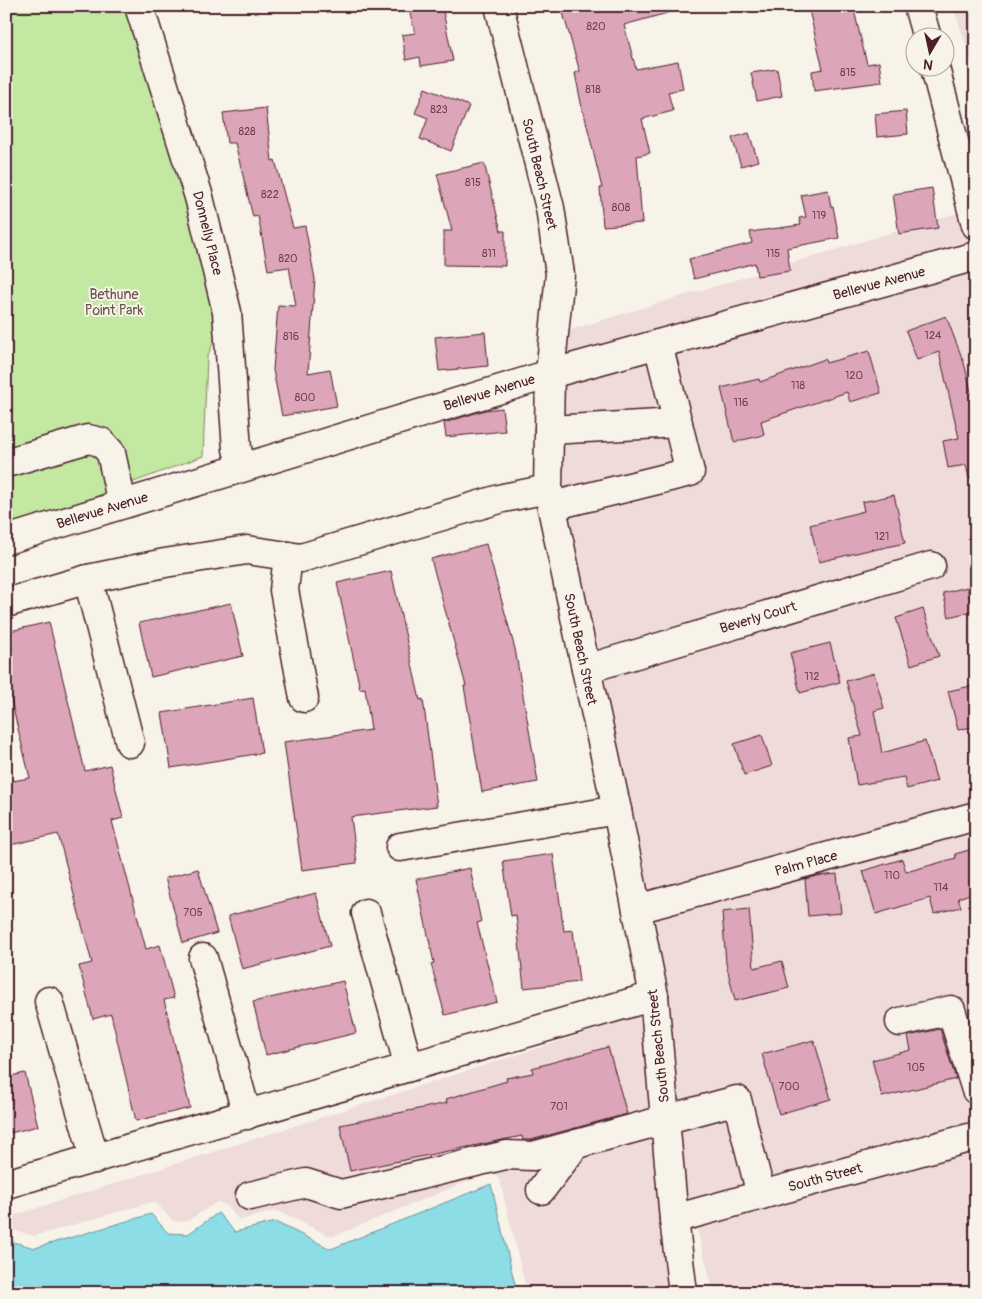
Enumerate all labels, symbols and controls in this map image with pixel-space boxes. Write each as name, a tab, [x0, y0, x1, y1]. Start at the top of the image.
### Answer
house number: 820	[586, 20, 606, 33]
north arrow	[904, 28, 954, 78]
text: N	[922, 55, 934, 73]
house number: 815	[840, 66, 856, 79]
house number: 818	[585, 83, 601, 96]
house number: 823	[430, 103, 448, 116]
street label: South Beach Street	[518, 117, 561, 232]
house number: 828	[238, 125, 256, 138]
house number: 815	[465, 176, 481, 189]
house number: 822	[261, 188, 279, 201]
street label: Donnelly Place	[189, 189, 226, 277]
house number: 808	[612, 201, 631, 214]
house number: 119	[812, 209, 826, 222]
house number: 811	[482, 247, 496, 260]
house number: 115	[766, 247, 780, 260]
house number: 820	[278, 252, 298, 265]
street label: Bellevue Avenue	[831, 263, 927, 304]
park label: Bethune Point Park	[85, 286, 143, 319]
house number: 124	[925, 329, 942, 342]
house number: 816	[283, 330, 299, 343]
house number: 120	[845, 369, 863, 382]
street label: Bellevue Avenue	[441, 370, 537, 414]
house number: 118	[791, 379, 806, 392]
house number: 800	[295, 391, 315, 404]
house number: 116	[733, 396, 749, 409]
street label: Bellevue Avenue	[54, 488, 150, 532]
house number: 121	[875, 530, 889, 543]
street label: South Beach Street	[560, 592, 601, 707]
street label: Beverly Court	[718, 598, 799, 637]
house number: 112	[805, 670, 819, 683]
street label: Palm Place	[773, 847, 839, 880]
house number: 110	[884, 869, 900, 882]
house number: 114	[934, 881, 949, 894]
house number: 705	[183, 906, 203, 919]
street label: South Beach Street	[644, 988, 673, 1104]
house number: 105	[907, 1061, 925, 1074]
house number: 700	[779, 1080, 799, 1093]
house number: 701	[550, 1100, 568, 1113]
street label: South Street	[786, 1159, 864, 1196]

